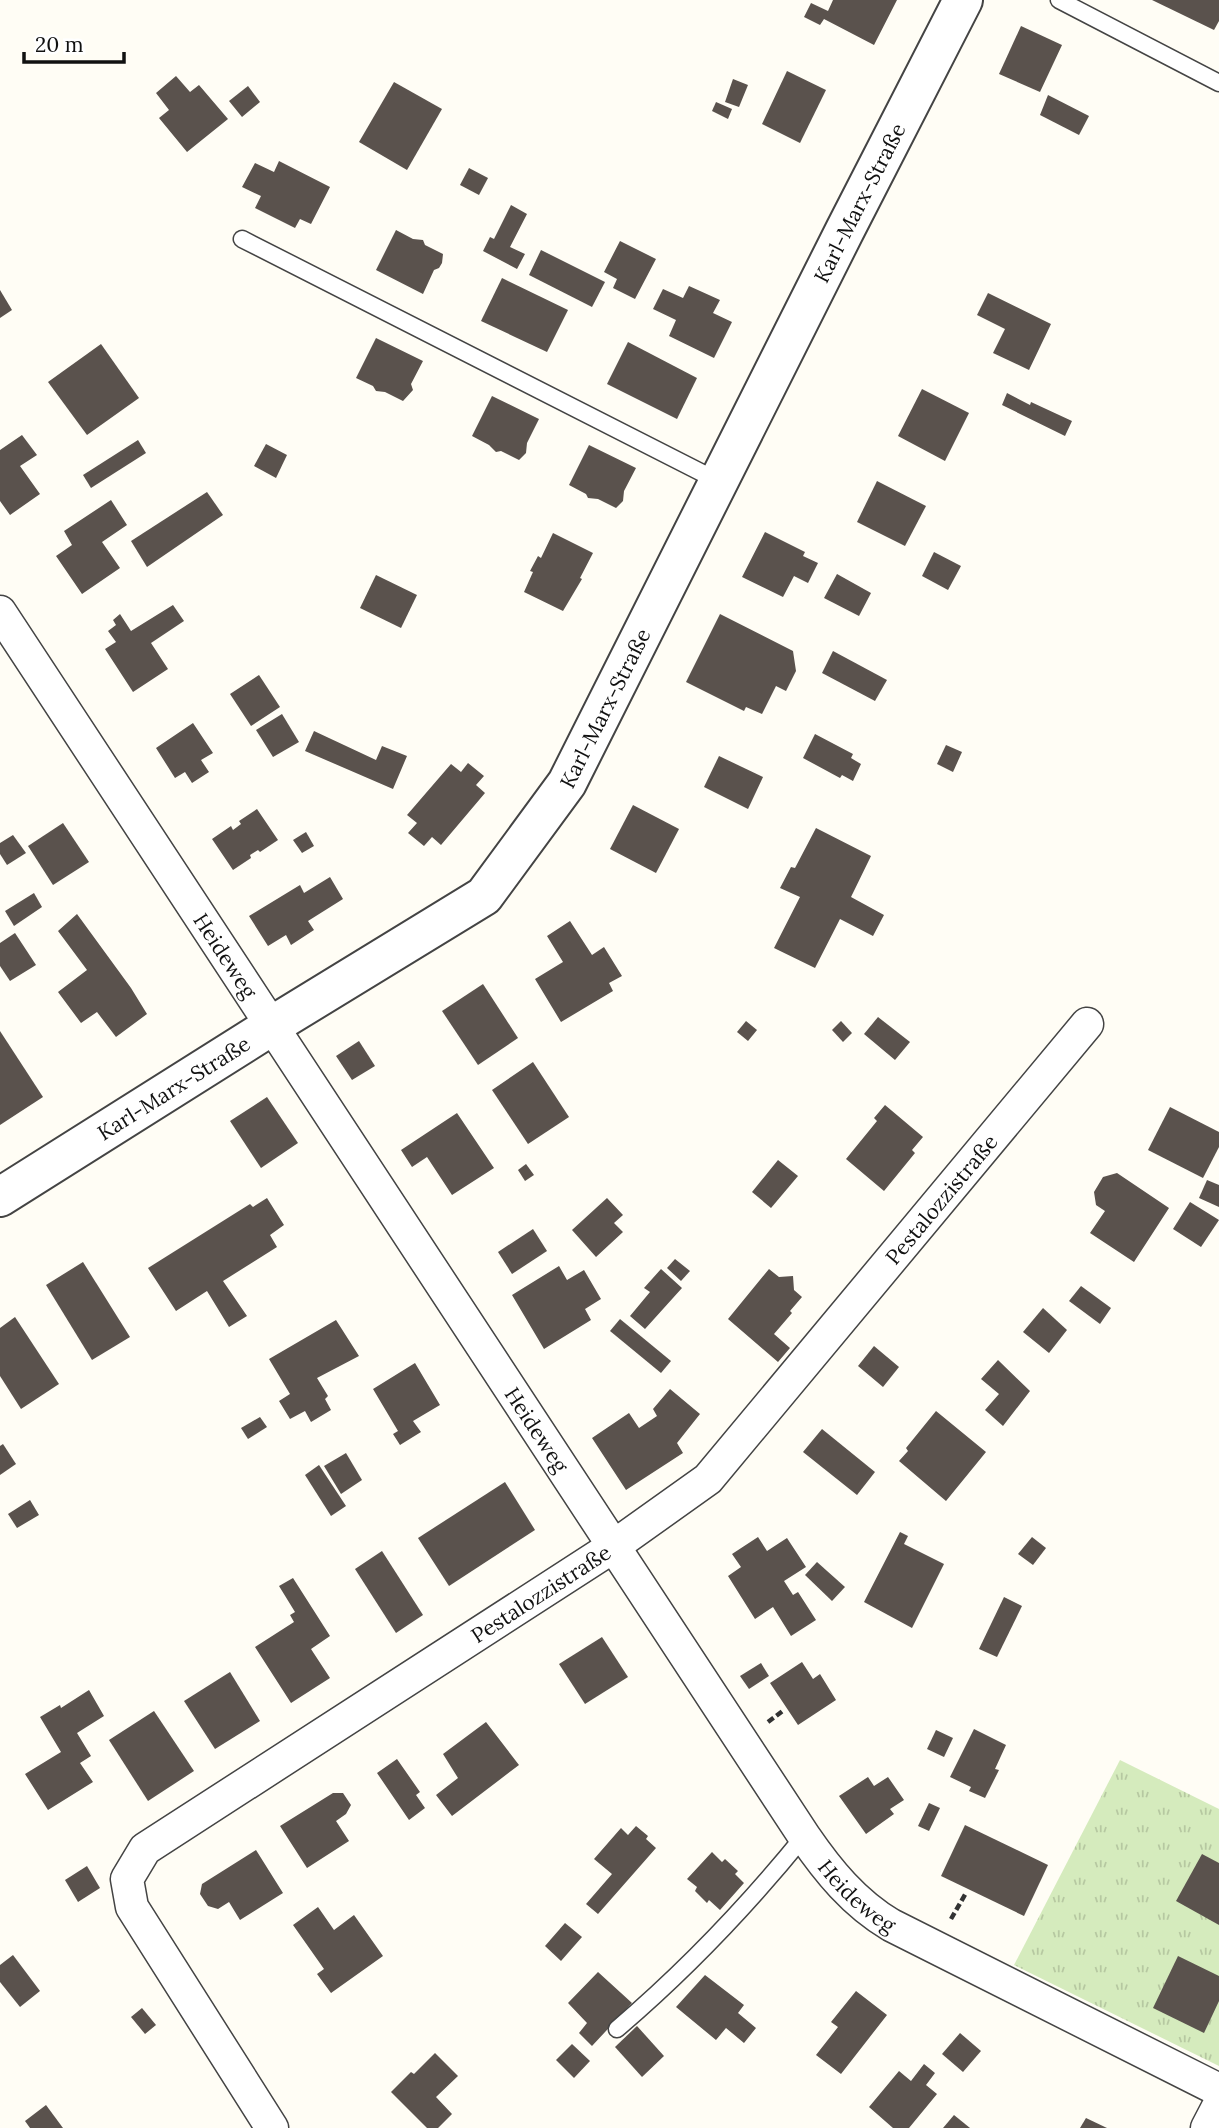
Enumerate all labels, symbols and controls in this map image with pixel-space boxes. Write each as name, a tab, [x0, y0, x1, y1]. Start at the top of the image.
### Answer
scale bar	[24, 21, 124, 65]
text: 20 m	[35, 31, 84, 58]
street label: Karl-Marx-Straße	[807, 118, 911, 287]
street label: Karl-Marx-Straße	[553, 624, 656, 793]
street label: Heideweg	[188, 908, 264, 1004]
street label: Karl-Marx-Straße	[92, 1030, 255, 1146]
street label: Pestalozzistraße	[879, 1129, 1003, 1270]
street label: Heideweg	[499, 1382, 575, 1478]
street label: Pestalozzistraße	[466, 1538, 616, 1649]
street label: Heideweg	[812, 1854, 901, 1939]

